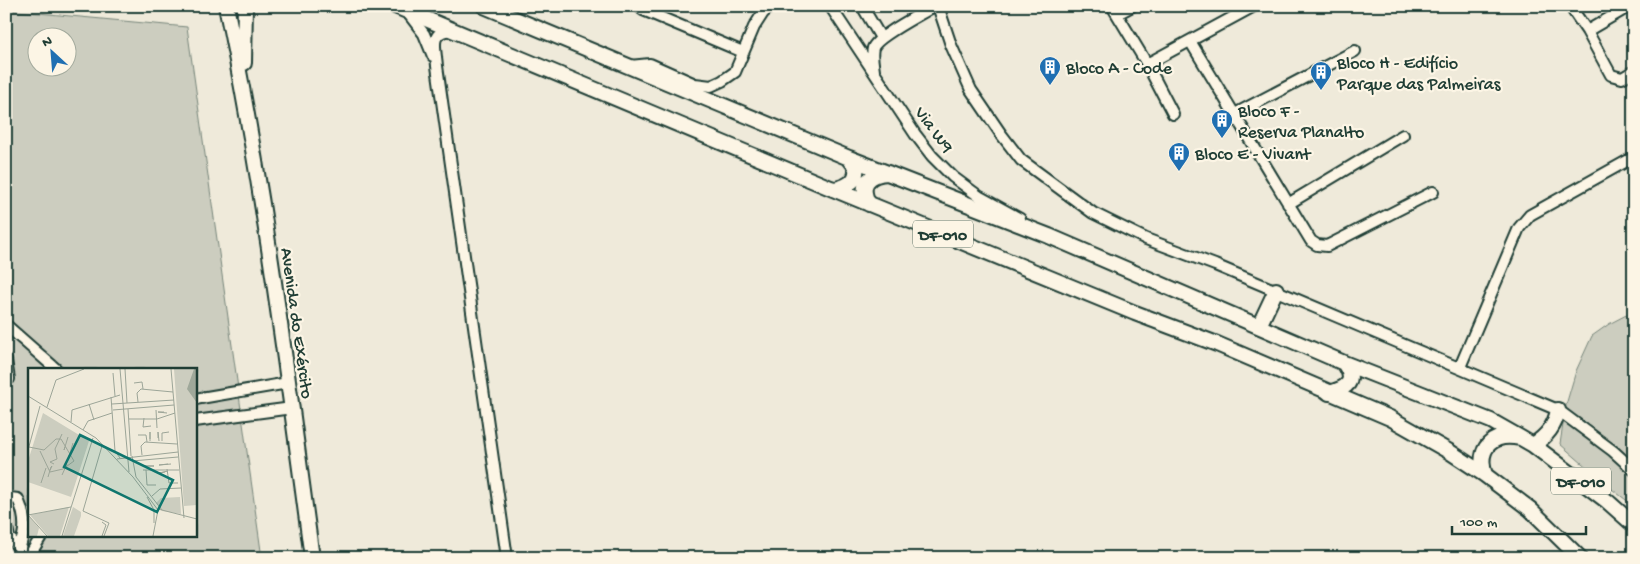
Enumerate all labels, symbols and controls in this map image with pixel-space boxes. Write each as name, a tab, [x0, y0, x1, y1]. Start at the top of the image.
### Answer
north arrow	[28, 28, 78, 78]
text: N	[40, 33, 55, 52]
place label: Bloco H - Edifício Parque das Palmeiras	[1336, 54, 1502, 96]
building icon: Bloco A - Code	[1038, 55, 1062, 86]
place label: Bloco A - Code	[1065, 59, 1173, 80]
building icon: Bloco H - Edifício Parque das Palmeiras	[1309, 60, 1333, 91]
street label: Via W9	[908, 102, 957, 158]
place label: Bloco F - Reserva Planalto	[1237, 102, 1364, 144]
building icon: Bloco F - Reserva Planalto	[1210, 108, 1234, 139]
building icon: Bloco E - Vivant	[1167, 141, 1191, 172]
place label: Bloco E - Vivant	[1194, 145, 1312, 166]
road number: DF-010	[913, 220, 973, 248]
street label: Avenida do Exército	[275, 246, 317, 400]
inset map	[28, 368, 196, 536]
road number: DF-010	[1551, 468, 1611, 494]
scale bar	[1452, 504, 1586, 536]
text: 100 m	[1459, 514, 1498, 532]

